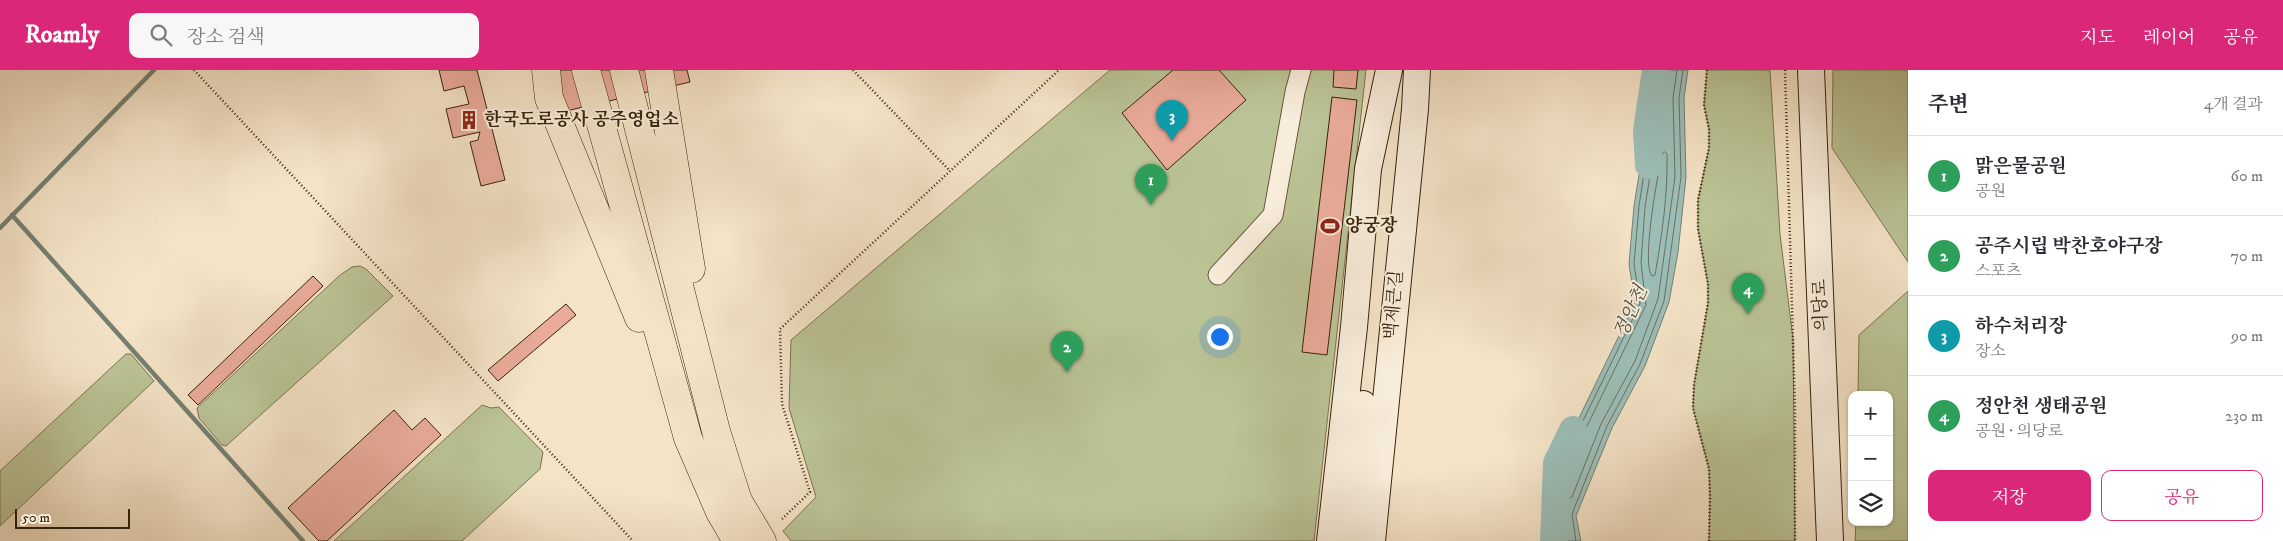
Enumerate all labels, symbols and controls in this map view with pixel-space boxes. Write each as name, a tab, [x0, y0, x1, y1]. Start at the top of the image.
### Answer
search box	[129, 13, 479, 58]
text: Roamly	[25, 20, 99, 50]
icon: search	[147, 21, 175, 49]
text: 장소 검색	[187, 26, 265, 49]
text: 지도	[2080, 27, 2115, 49]
text: 레이어	[2143, 27, 2195, 49]
text: 공유	[2223, 27, 2258, 49]
text: 주변	[1928, 92, 1969, 118]
text: 4개 결과	[2204, 94, 2263, 114]
pin: 3	[1156, 100, 1188, 141]
building icon: 한국도로공사 공주영업소	[458, 109, 480, 131]
place label: 한국도로공사 공주영업소	[484, 109, 680, 131]
text: 맑은물공원	[1975, 155, 2067, 178]
pin: 1	[1135, 164, 1167, 205]
text: 1	[1941, 166, 1947, 186]
text: 60 m	[2231, 166, 2263, 186]
text: 공원	[1975, 181, 2006, 201]
sports icon: 양궁장	[1319, 215, 1341, 237]
place label: 양궁장	[1345, 215, 1398, 237]
text: 공주시립 박찬호야구장	[1975, 235, 2163, 258]
text: 2	[1940, 246, 1948, 266]
text: 70 m	[2231, 246, 2263, 266]
text: 스포츠	[1975, 261, 2021, 281]
street label: 백제큰길	[1380, 269, 1408, 341]
pin: 4	[1732, 273, 1764, 314]
street label: 의당로	[1809, 279, 1833, 331]
water label: 정안천	[1609, 281, 1653, 342]
text: 하수처리장	[1975, 315, 2067, 338]
your location	[1207, 324, 1233, 350]
text: 3	[1941, 326, 1947, 346]
text: 90 m	[2231, 326, 2263, 346]
pin: 2	[1051, 331, 1083, 372]
text: 장소	[1975, 341, 2006, 361]
map controls	[1848, 391, 1893, 526]
button: +	[1848, 391, 1893, 436]
text: 정안천 생태공원	[1975, 395, 2108, 418]
text: 4	[1939, 406, 1949, 426]
text: 230 m	[2225, 406, 2263, 426]
text: 공원 · 의당로	[1975, 421, 2063, 441]
button: −	[1848, 436, 1893, 481]
button: 저장	[1928, 470, 2091, 521]
button: 공유	[2101, 470, 2263, 521]
button: layers	[1848, 481, 1893, 526]
scale bar	[15, 506, 130, 529]
text: 50 m	[22, 509, 50, 527]

